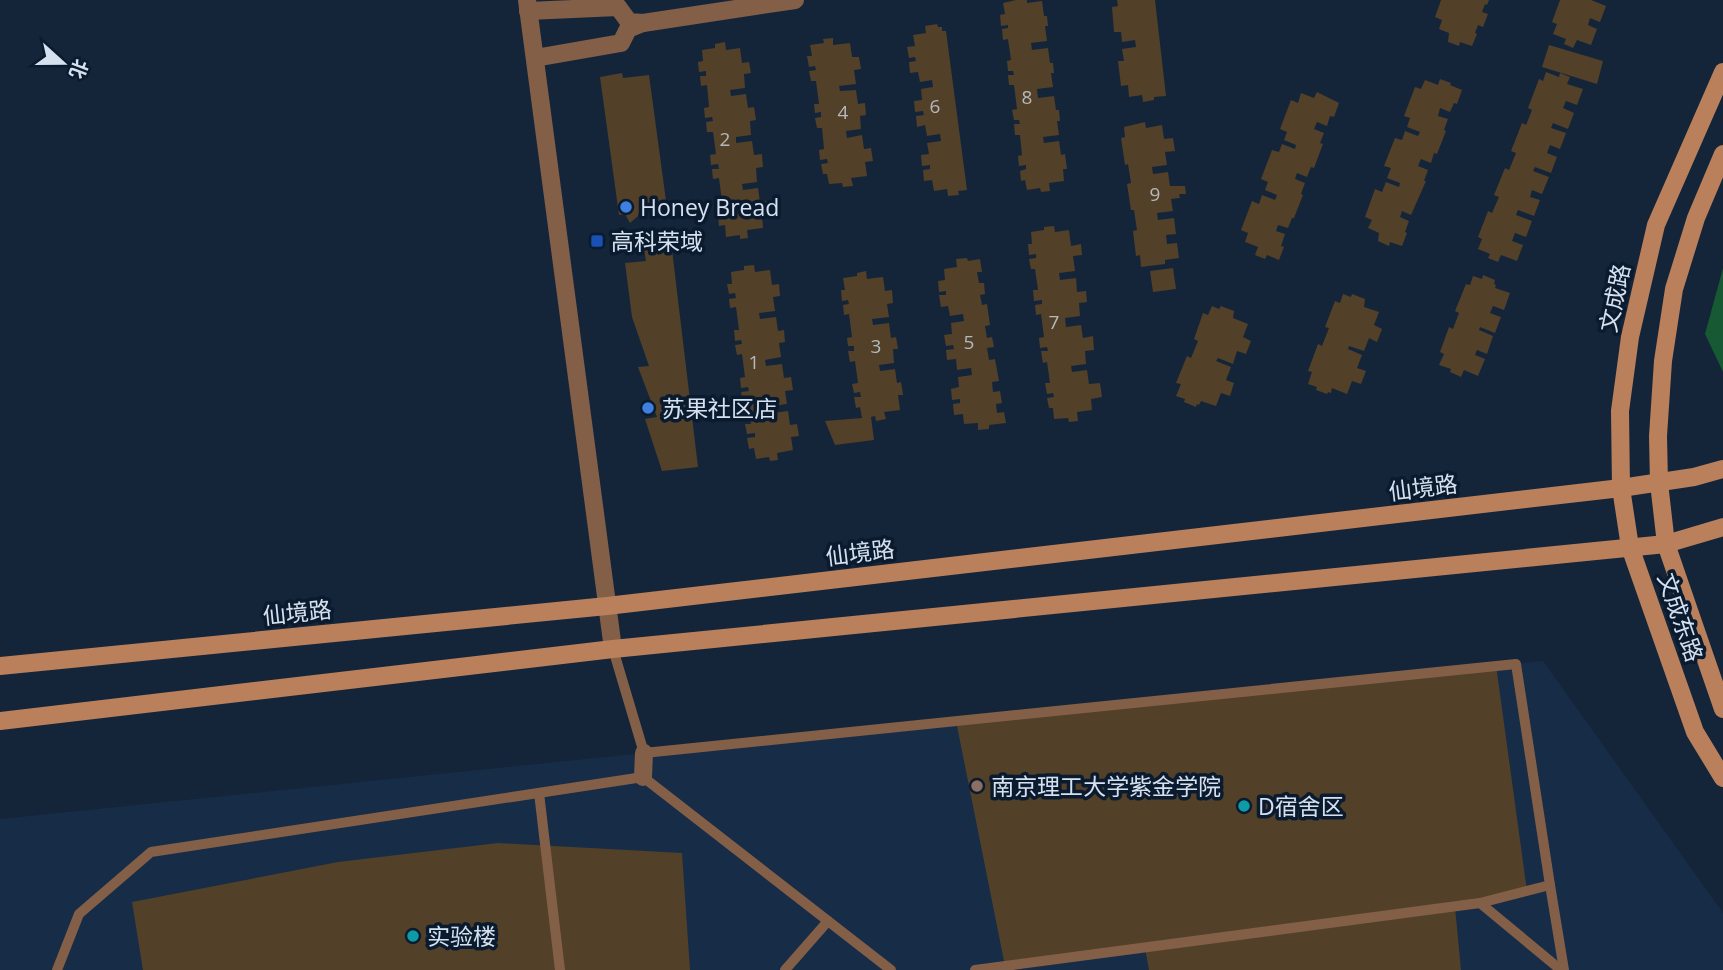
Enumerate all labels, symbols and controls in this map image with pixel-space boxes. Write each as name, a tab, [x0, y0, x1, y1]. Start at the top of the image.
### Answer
north arrow	[28, 28, 98, 98]
text: 北	[63, 56, 94, 83]
house number: 8	[1022, 84, 1032, 110]
house number: 6	[930, 93, 940, 119]
house number: 4	[838, 99, 849, 125]
house number: 2	[720, 126, 730, 152]
house number: 9	[1150, 181, 1160, 207]
place label: Honey Bread	[640, 191, 779, 223]
marker: Honey Bread	[618, 199, 634, 215]
place label: 高科荣域	[611, 225, 703, 257]
marker: 高科荣域	[589, 233, 605, 249]
street label: 文成路	[1591, 261, 1637, 335]
house number: 7	[1049, 309, 1059, 335]
house number: 5	[964, 329, 974, 355]
house number: 3	[871, 333, 881, 359]
house number: 1	[749, 349, 759, 375]
place label: 苏果社区店	[662, 392, 777, 424]
marker: 苏果社区店	[640, 400, 656, 416]
street label: 仙境路	[1387, 467, 1459, 507]
street label: 仙境路	[824, 532, 896, 572]
street label: 文成东路	[1651, 568, 1711, 666]
street label: 仙境路	[261, 592, 333, 632]
place label: 南京理工大学紫金学院	[991, 770, 1221, 802]
marker: 南京理工大学紫金学院	[969, 778, 985, 794]
place label: D宿舍区	[1258, 790, 1344, 822]
marker: D宿舍区	[1236, 798, 1252, 814]
place label: 实验楼	[427, 920, 496, 952]
marker: 实验楼	[405, 928, 421, 944]

